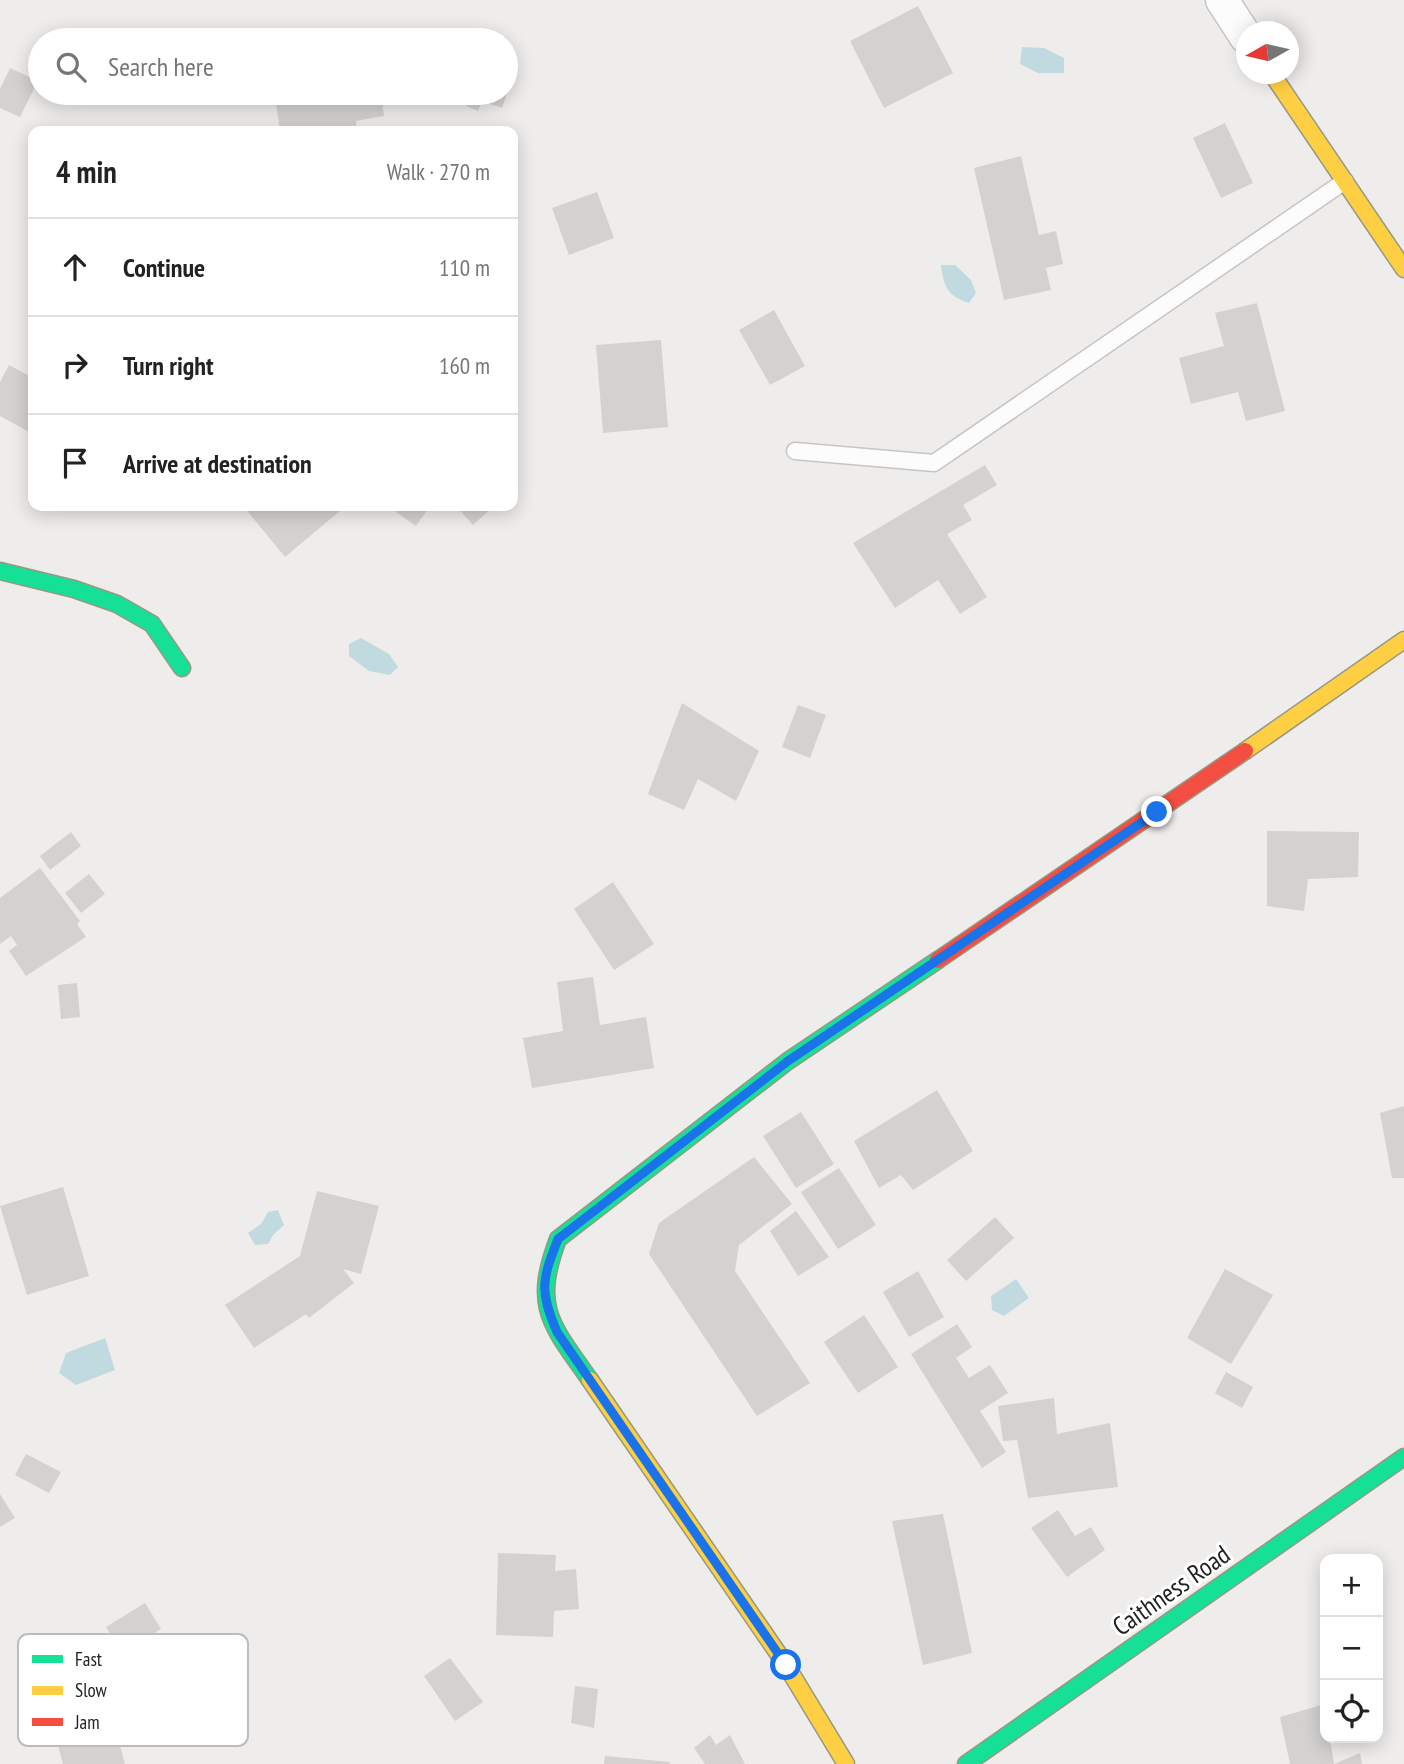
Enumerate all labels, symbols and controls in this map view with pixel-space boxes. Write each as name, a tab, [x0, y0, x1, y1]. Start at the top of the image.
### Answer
north arrow	[1236, 21, 1299, 84]
search box	[28, 28, 518, 105]
icon: search	[52, 48, 90, 86]
text: Search here	[108, 50, 214, 83]
text: 4 min	[56, 152, 117, 191]
text: Walk · 270 m	[387, 157, 490, 186]
icon: ahead	[56, 248, 94, 286]
text: Continue	[123, 251, 205, 284]
text: 110 m	[439, 253, 490, 282]
icon: right	[56, 346, 94, 384]
text: Turn right	[123, 349, 214, 382]
text: 160 m	[439, 351, 490, 380]
icon: arrive	[56, 444, 94, 482]
text: Arrive at destination	[123, 447, 312, 480]
route end	[1141, 796, 1172, 827]
street label: Caithness Road	[1106, 1538, 1236, 1642]
map controls	[1320, 1554, 1383, 1743]
button: +	[1320, 1554, 1383, 1617]
button: −	[1320, 1617, 1383, 1680]
legend	[18, 1634, 248, 1746]
text: Fast	[75, 1647, 103, 1671]
route start	[770, 1649, 801, 1680]
text: Slow	[75, 1678, 108, 1702]
button: locate	[1320, 1680, 1383, 1743]
text: Jam	[74, 1710, 100, 1734]

